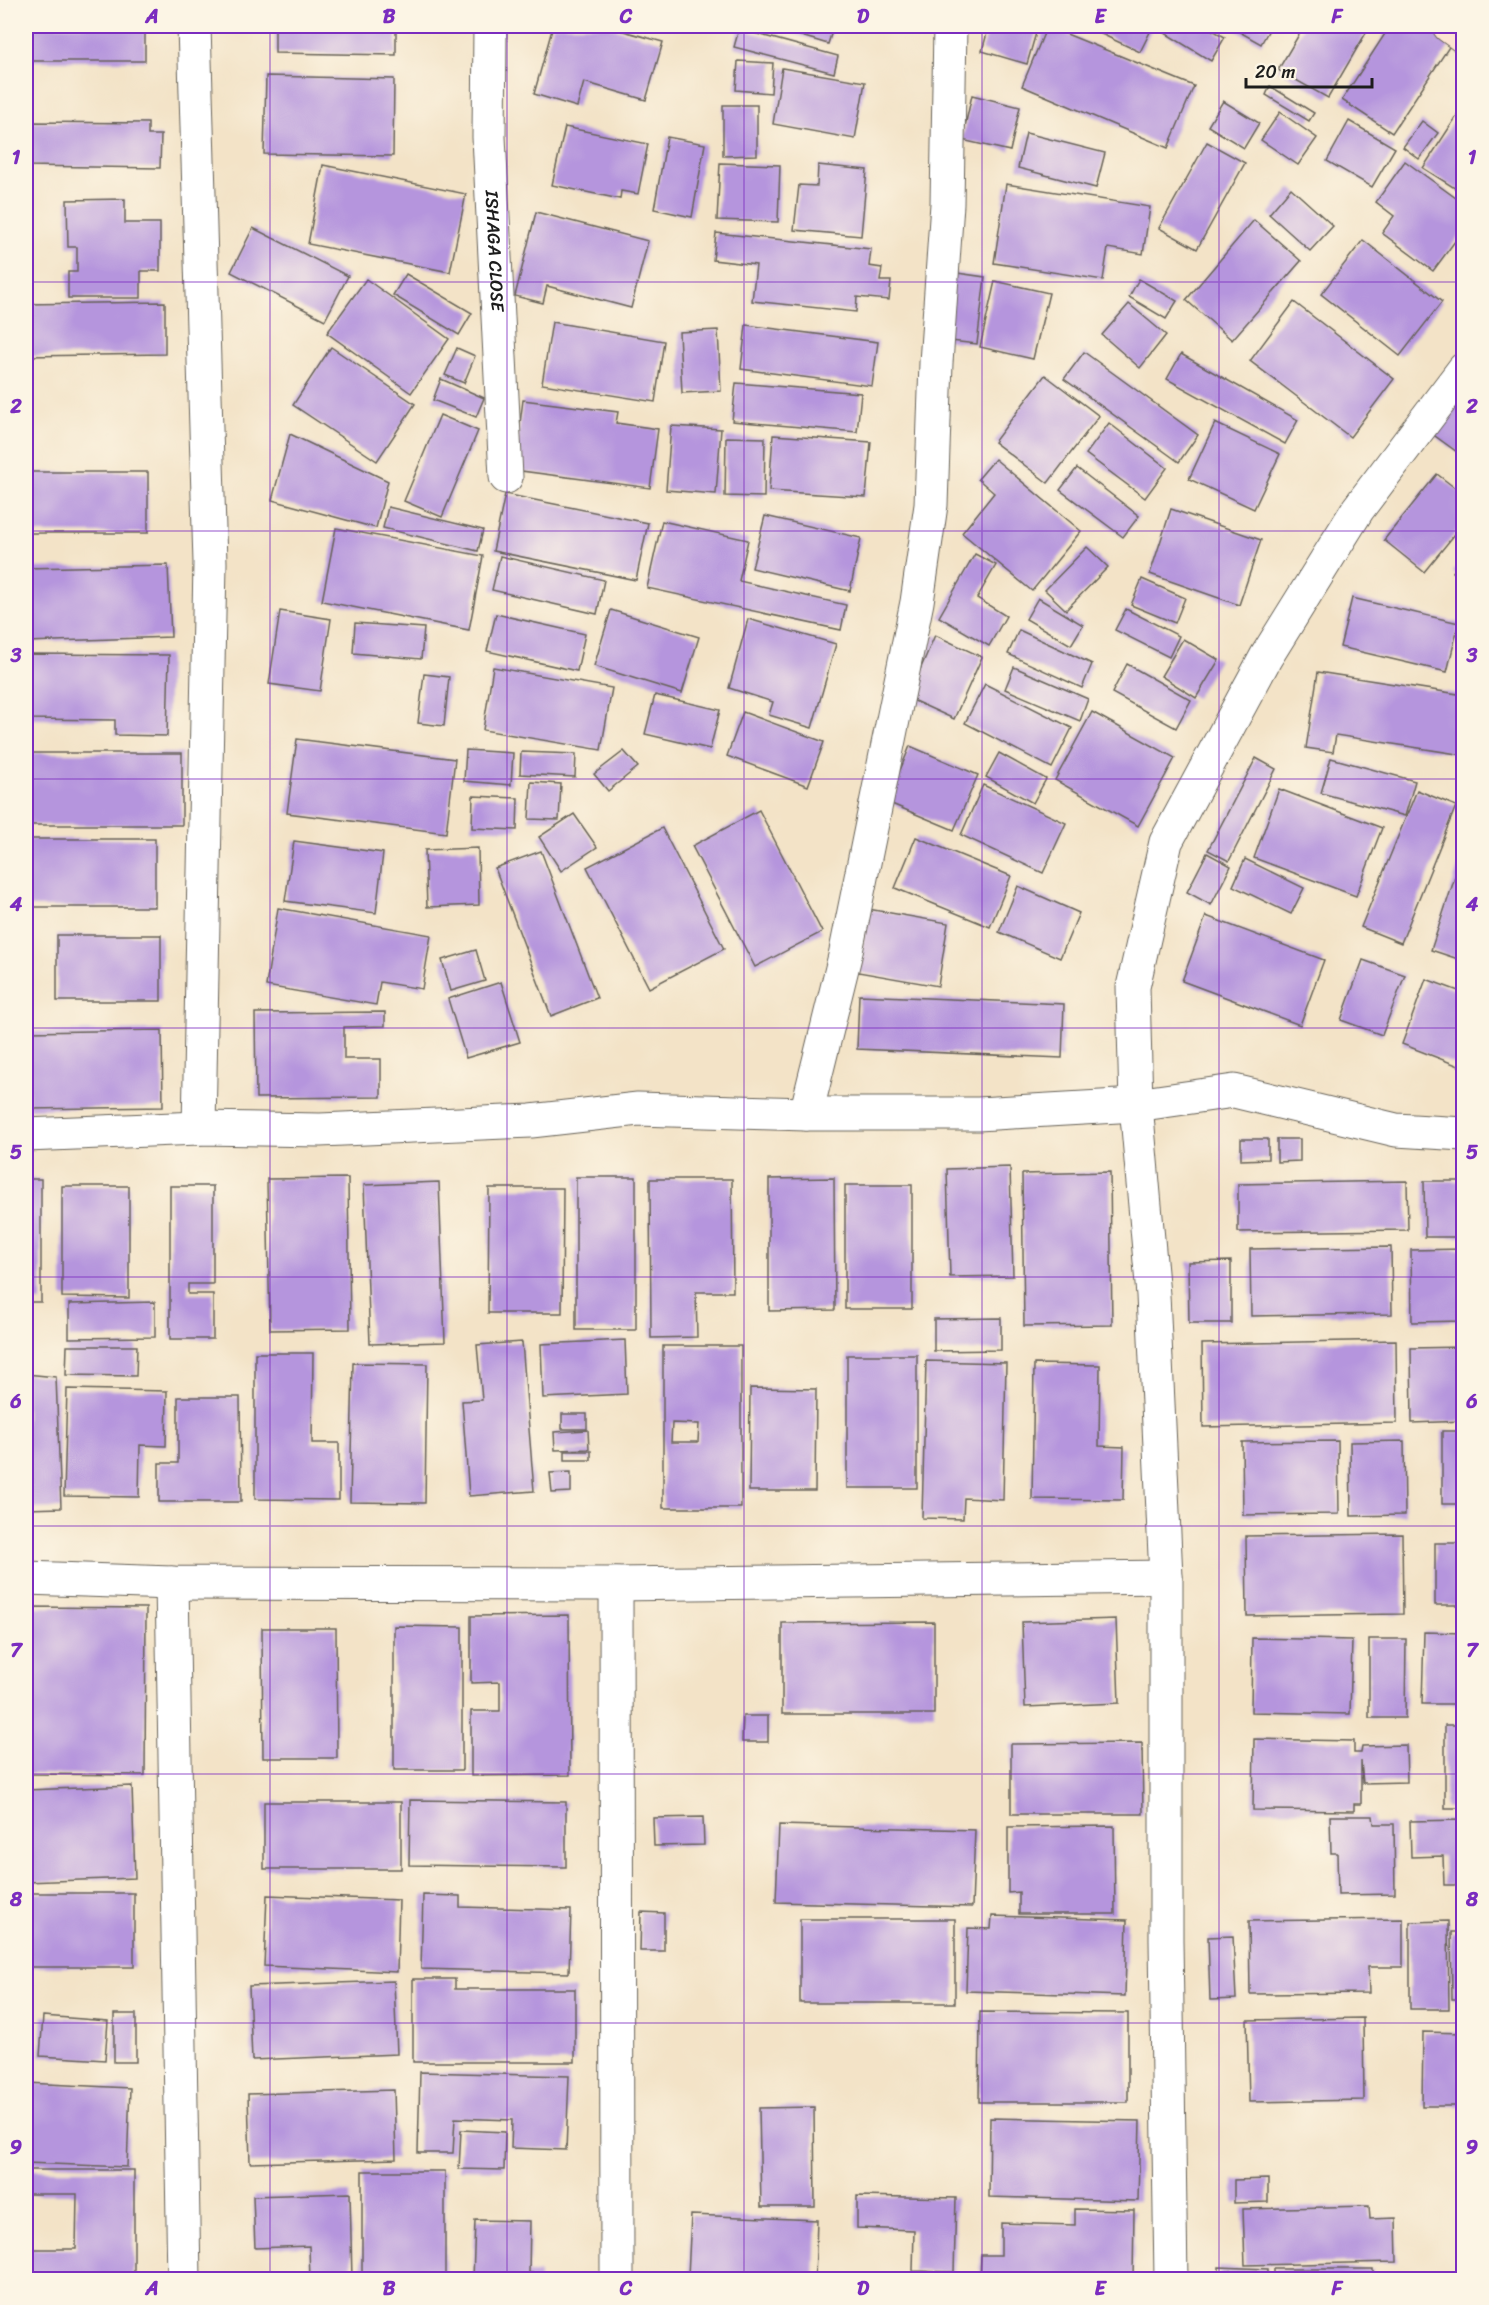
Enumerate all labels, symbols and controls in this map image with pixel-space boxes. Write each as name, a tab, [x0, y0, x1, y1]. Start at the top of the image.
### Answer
text: A	[144, 0, 159, 34]
text: B	[383, 0, 396, 34]
text: C	[619, 0, 633, 34]
text: D	[857, 0, 870, 34]
text: E	[1094, 0, 1107, 34]
text: F	[1331, 0, 1344, 34]
scale bar	[1246, 51, 1372, 89]
text: 20 m	[1255, 56, 1295, 88]
text: 1	[12, 140, 21, 175]
text: 1	[1468, 140, 1477, 175]
street label: ISHAGA CLOSE	[476, 188, 514, 313]
text: 2	[9, 389, 22, 424]
text: 2	[1465, 389, 1478, 424]
text: 3	[10, 638, 22, 673]
text: 3	[1466, 638, 1478, 673]
text: 4	[9, 887, 23, 922]
text: 4	[1465, 887, 1479, 922]
text: 5	[10, 1135, 22, 1170]
text: 5	[1466, 1135, 1478, 1170]
text: 6	[9, 1384, 22, 1419]
text: 6	[1465, 1384, 1478, 1419]
text: 7	[10, 1633, 23, 1668]
text: 7	[1466, 1633, 1479, 1668]
text: 8	[9, 1882, 23, 1917]
text: 8	[1465, 1882, 1479, 1917]
text: 9	[10, 2130, 22, 2165]
text: 9	[1466, 2130, 1478, 2165]
text: A	[144, 2271, 159, 2305]
text: B	[383, 2271, 396, 2305]
text: C	[619, 2271, 633, 2305]
text: D	[857, 2271, 870, 2305]
text: E	[1094, 2271, 1107, 2305]
text: F	[1331, 2271, 1344, 2305]

